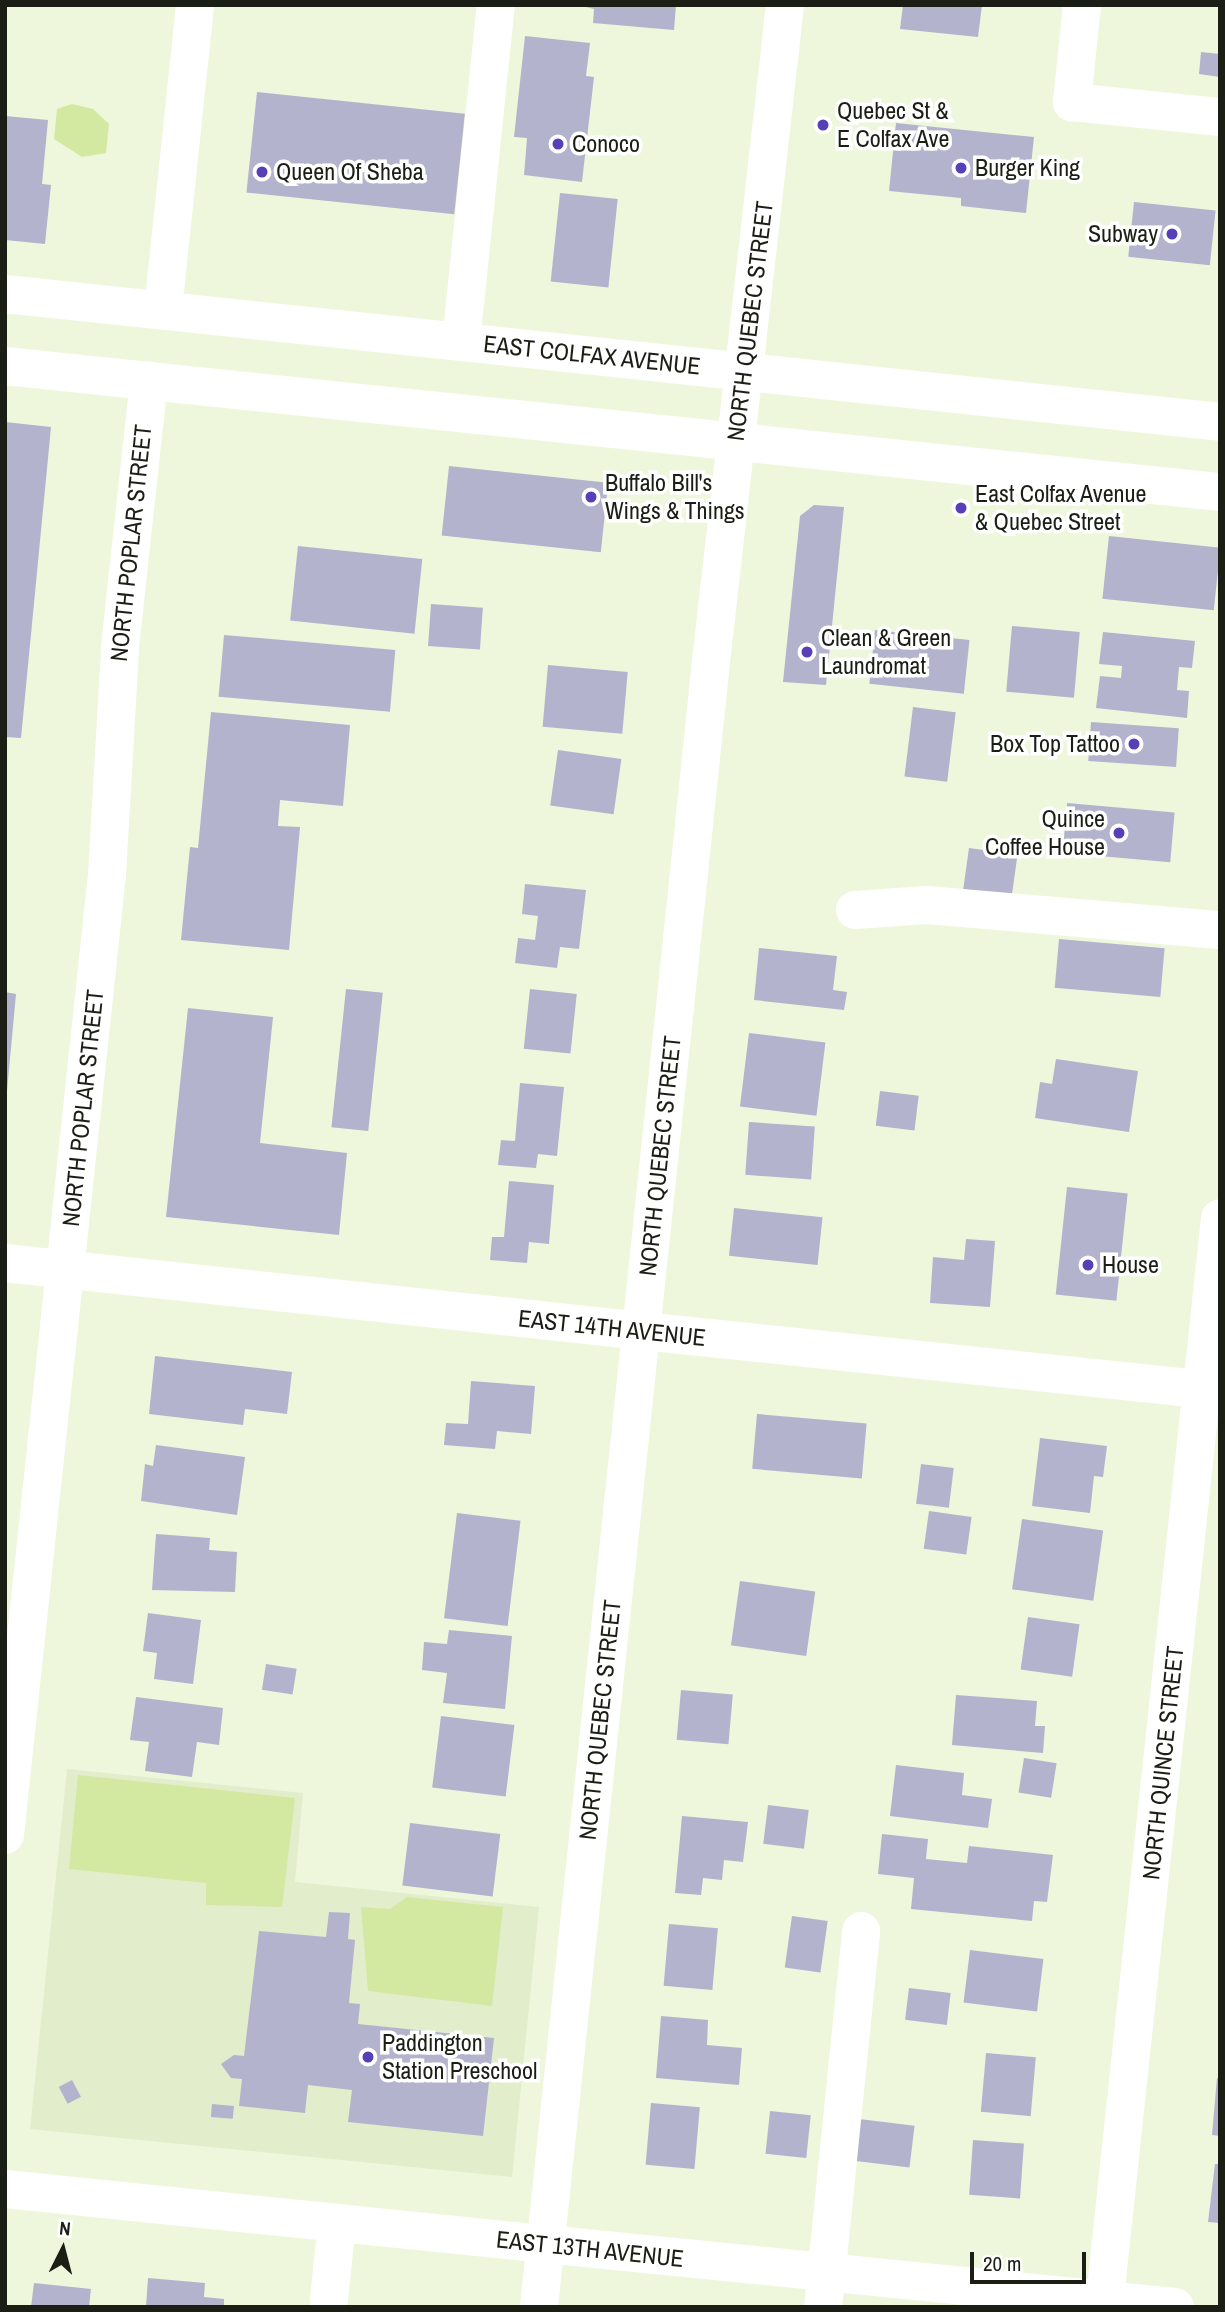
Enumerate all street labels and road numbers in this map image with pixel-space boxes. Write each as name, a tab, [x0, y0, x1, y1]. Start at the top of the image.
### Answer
street label: NORTH QUEBEC STREET	[721, 199, 779, 443]
street label: EAST COLFAX AVENUE	[481, 329, 703, 381]
street label: NORTH POPLAR STREET	[104, 423, 158, 663]
street label: NORTH POPLAR STREET	[56, 988, 110, 1228]
street label: NORTH QUEBEC STREET	[633, 1034, 687, 1278]
street label: EAST 14TH AVENUE	[516, 1304, 708, 1352]
street label: NORTH QUEBEC STREET	[573, 1598, 627, 1842]
street label: NORTH QUINCE STREET	[1136, 1645, 1190, 1881]
street label: EAST 13TH AVENUE	[494, 2225, 686, 2273]

